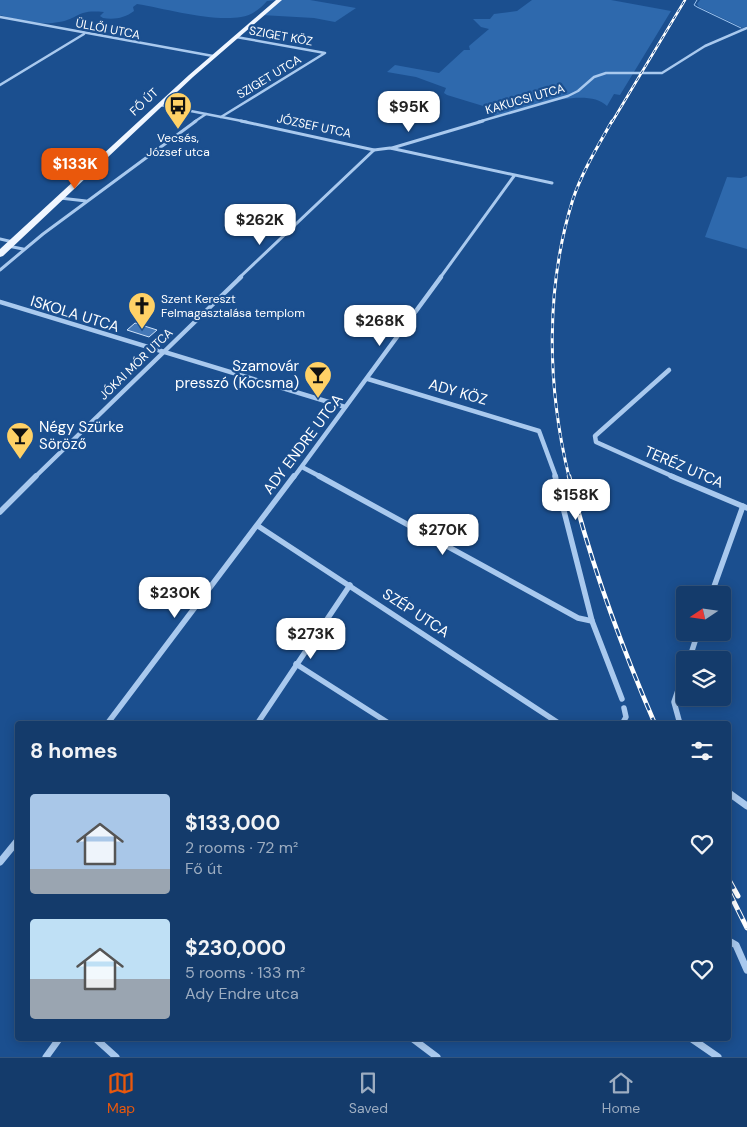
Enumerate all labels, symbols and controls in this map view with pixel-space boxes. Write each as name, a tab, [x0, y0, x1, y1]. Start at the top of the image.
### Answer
street label: ÜLLŐI UTCA	[74, 15, 142, 43]
street label: SZIGET KÖZ	[248, 23, 314, 49]
street label: SZIGET UTCA	[234, 51, 304, 103]
street label: KAKUCSI UTCA	[483, 80, 567, 118]
street label: FŐ ÚT	[126, 85, 162, 119]
pin: $95K	[379, 90, 439, 133]
bus stop icon: Vecsés, József utca	[163, 91, 193, 130]
text: $95K	[389, 96, 429, 117]
street label: JÓZSEF UTCA	[275, 110, 353, 142]
place label: Vecsés, József utca	[146, 130, 210, 160]
pin: $133K	[40, 148, 110, 190]
text: $133K	[52, 153, 98, 174]
pin: $262K	[225, 204, 295, 246]
text: $262K	[236, 209, 284, 230]
street label: ISKOLA UTCA	[28, 291, 122, 337]
church icon: Szent Kereszt Felmagasztalása templom	[127, 291, 157, 330]
place label: Szent Kereszt Felmagasztalása templom	[161, 291, 305, 321]
pin: $268K	[345, 304, 415, 347]
text: $268K	[355, 310, 405, 331]
street label: JÓKAI MÓR UTCA	[96, 325, 176, 403]
place label: Szamovár presszó (Kocsma)	[175, 356, 299, 393]
bar icon: Szamovár presszó (Kocsma)	[303, 360, 333, 399]
street label: ADY KÖZ	[426, 374, 490, 410]
street label: ADY ENDRE UTCA	[259, 390, 347, 498]
place label: Négy Szürke Söröző	[39, 417, 124, 454]
bar icon: Négy Szürke Söröző	[5, 421, 35, 460]
street label: TERÉZ UTCA	[641, 441, 727, 493]
pin: $158K	[541, 478, 611, 521]
text: $158K	[553, 484, 599, 505]
pin: $270K	[408, 514, 478, 556]
text: $270K	[419, 519, 468, 540]
pin: $230K	[140, 576, 210, 619]
text: $230K	[150, 582, 200, 603]
street label: SZÉP UTCA	[379, 584, 453, 642]
north arrow	[676, 586, 731, 641]
map controls	[676, 586, 731, 706]
pin: $273K	[276, 618, 346, 660]
text: $273K	[287, 623, 335, 644]
button: layers	[676, 651, 731, 706]
text: 8 homes	[30, 737, 118, 765]
icon: filters	[688, 737, 716, 765]
text: $133,000	[185, 809, 280, 837]
icon: home	[70, 814, 130, 874]
icon: heart	[688, 830, 716, 858]
text: 2 rooms · 72 m²	[185, 837, 298, 858]
text: Fő út	[185, 858, 222, 879]
text: $230,000	[185, 934, 286, 962]
icon: home	[70, 939, 130, 999]
icon: heart	[688, 955, 716, 983]
text: 5 rooms · 133 m²	[185, 962, 305, 983]
text: Ady Endre utca	[185, 983, 299, 1004]
tab: Map	[107, 1069, 135, 1117]
tab: Saved	[349, 1069, 388, 1117]
tab: Home	[602, 1069, 640, 1117]

